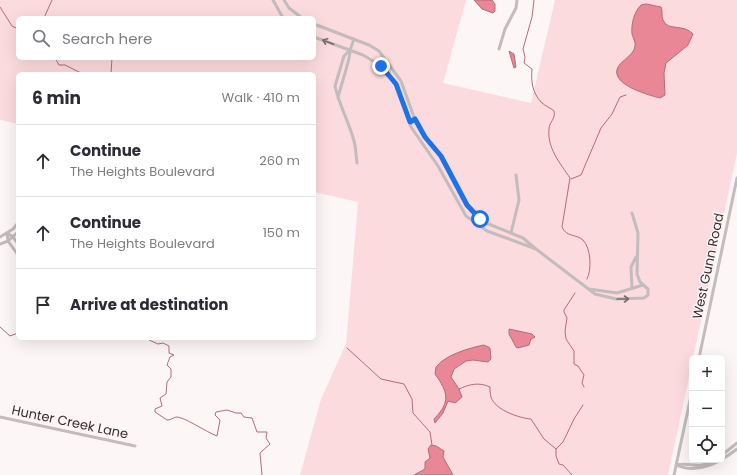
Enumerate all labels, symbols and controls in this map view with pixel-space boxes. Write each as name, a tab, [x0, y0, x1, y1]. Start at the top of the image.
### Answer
search box	[16, 16, 316, 60]
icon: search	[30, 27, 52, 49]
text: Search here	[62, 28, 152, 49]
one-way arrow	[322, 38, 334, 46]
route end	[372, 57, 390, 75]
text: 6 min	[32, 86, 81, 110]
text: Walk · 410 m	[222, 88, 300, 107]
text: Continue	[70, 140, 141, 161]
icon: ahead	[32, 150, 54, 172]
text: 260 m	[259, 151, 300, 170]
text: The Heights Boulevard	[70, 162, 215, 181]
route start	[471, 210, 489, 228]
street label: West Gunn Road	[687, 211, 729, 321]
text: Continue	[70, 212, 141, 233]
icon: ahead	[32, 222, 54, 244]
text: 150 m	[263, 223, 300, 242]
text: The Heights Boulevard	[70, 234, 215, 253]
icon: arrive	[32, 294, 54, 316]
text: Arrive at destination	[70, 294, 228, 315]
one-way arrow	[616, 295, 629, 303]
map controls	[689, 355, 725, 463]
button: +	[689, 355, 725, 391]
button: −	[689, 391, 725, 427]
street label: Hunter Creek Lane	[10, 400, 130, 444]
button: locate	[689, 427, 725, 463]

